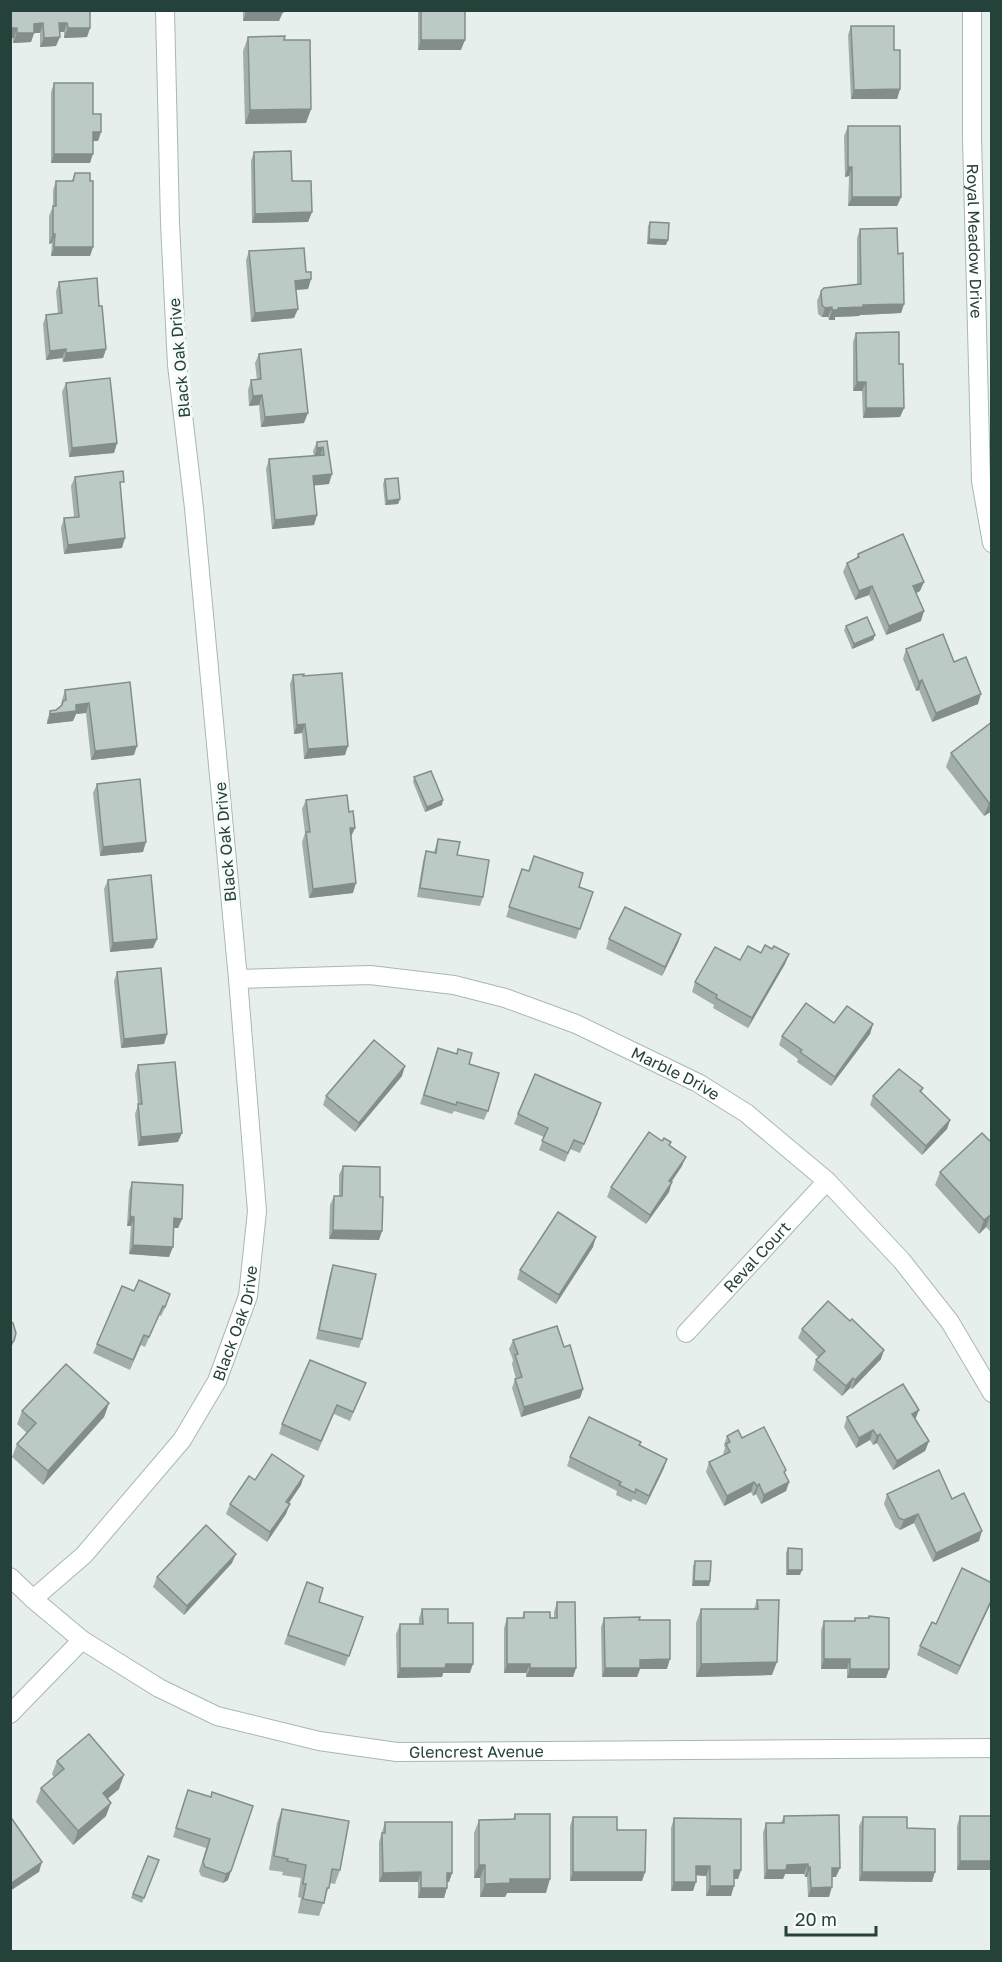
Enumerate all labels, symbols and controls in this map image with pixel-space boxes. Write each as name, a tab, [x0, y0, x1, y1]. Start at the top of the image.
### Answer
street label: Royal Meadow Drive	[963, 163, 987, 319]
street label: Black Oak Drive	[164, 297, 194, 419]
street label: Black Oak Drive	[210, 781, 240, 903]
street label: Marble Drive	[628, 1042, 724, 1104]
street label: Reval Court	[719, 1217, 795, 1296]
street label: Black Oak Drive	[208, 1264, 261, 1384]
street label: Glencrest Avenue	[409, 1741, 544, 1762]
scale bar	[786, 1899, 876, 1937]
text: 20 m	[795, 1908, 837, 1930]

